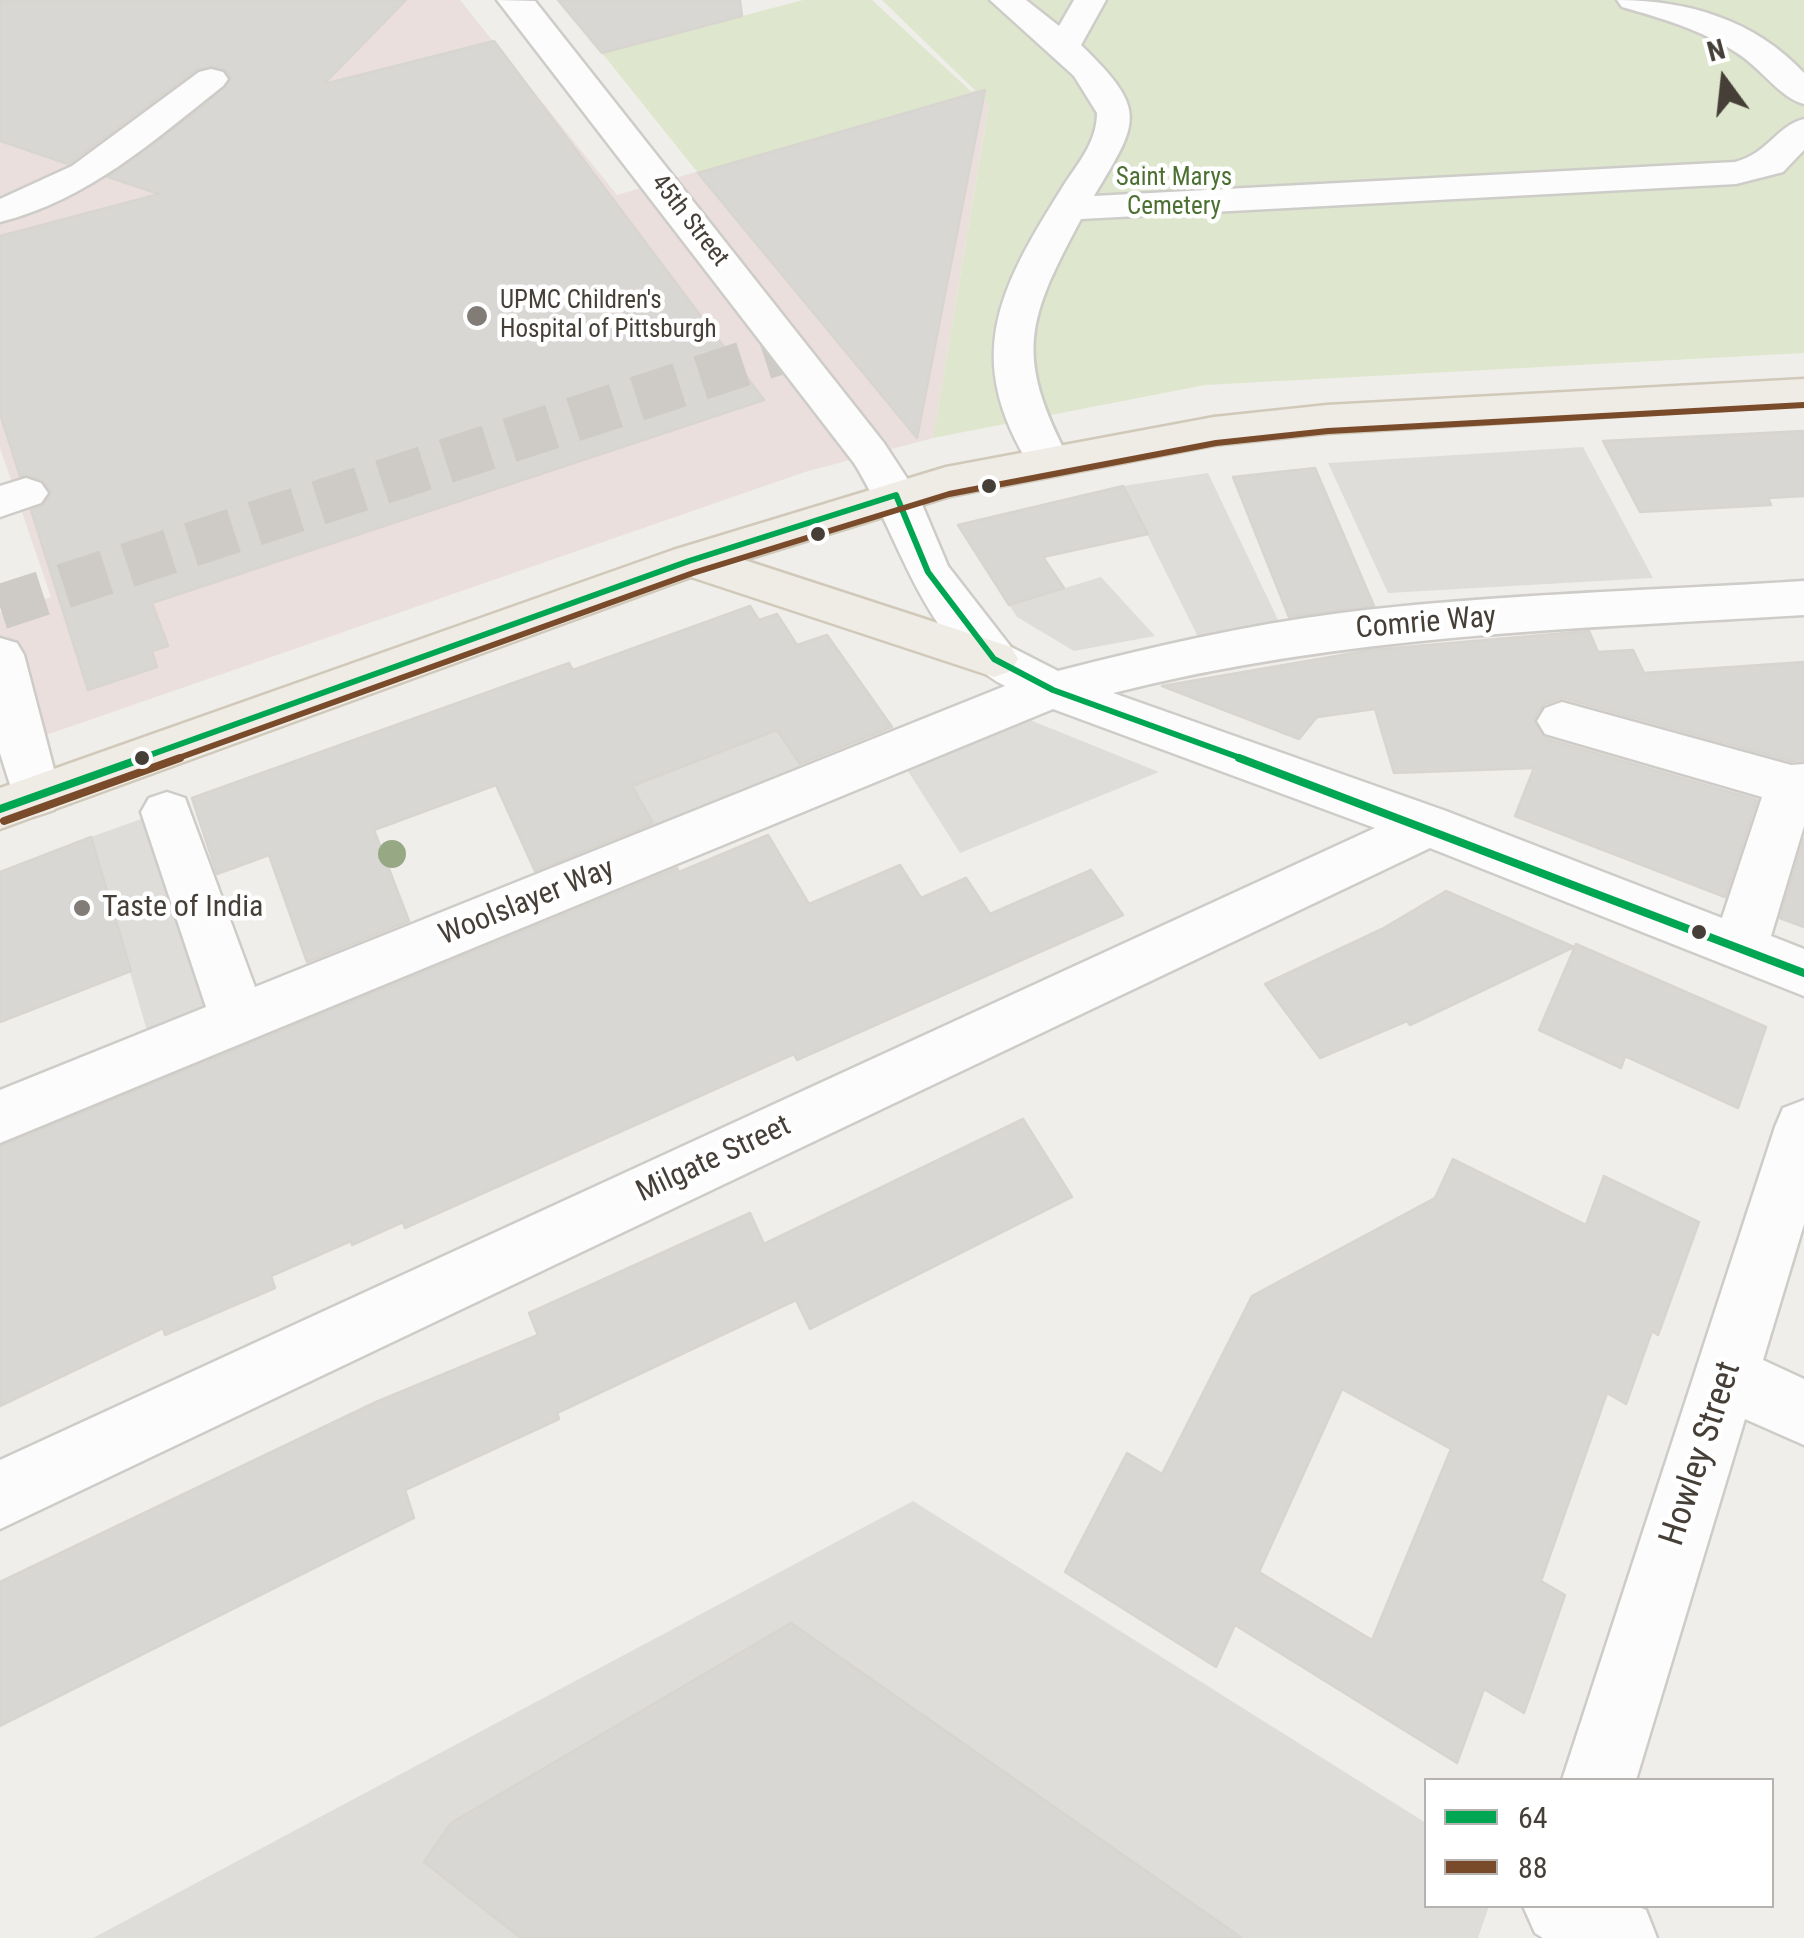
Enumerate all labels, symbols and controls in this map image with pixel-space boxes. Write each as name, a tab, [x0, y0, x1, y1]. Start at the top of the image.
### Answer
north arrow	[1674, 30, 1774, 130]
text: N	[1704, 32, 1729, 69]
park label: Saint Marys Cemetery	[1116, 164, 1232, 223]
street label: 45th Street	[644, 169, 734, 273]
place label: UPMC Children's Hospital of Pittsburgh	[500, 287, 717, 346]
marker: UPMC Children's Hospital of Pittsburgh	[464, 303, 490, 329]
unlabelled marker	[979, 476, 999, 496]
unlabelled marker	[808, 524, 828, 544]
street label: Comrie Way	[1354, 600, 1498, 648]
unlabelled marker	[132, 748, 152, 768]
street label: Woolslayer Way	[434, 852, 620, 954]
place label: Taste of India	[102, 890, 263, 926]
marker: Taste of India	[71, 897, 93, 919]
unlabelled marker	[1689, 922, 1709, 942]
street label: Milgate Street	[631, 1109, 797, 1211]
street label: Howley Street	[1653, 1357, 1751, 1551]
legend	[1424, 1778, 1774, 1908]
text: 64	[1518, 1800, 1548, 1835]
text: 88	[1518, 1850, 1548, 1885]

